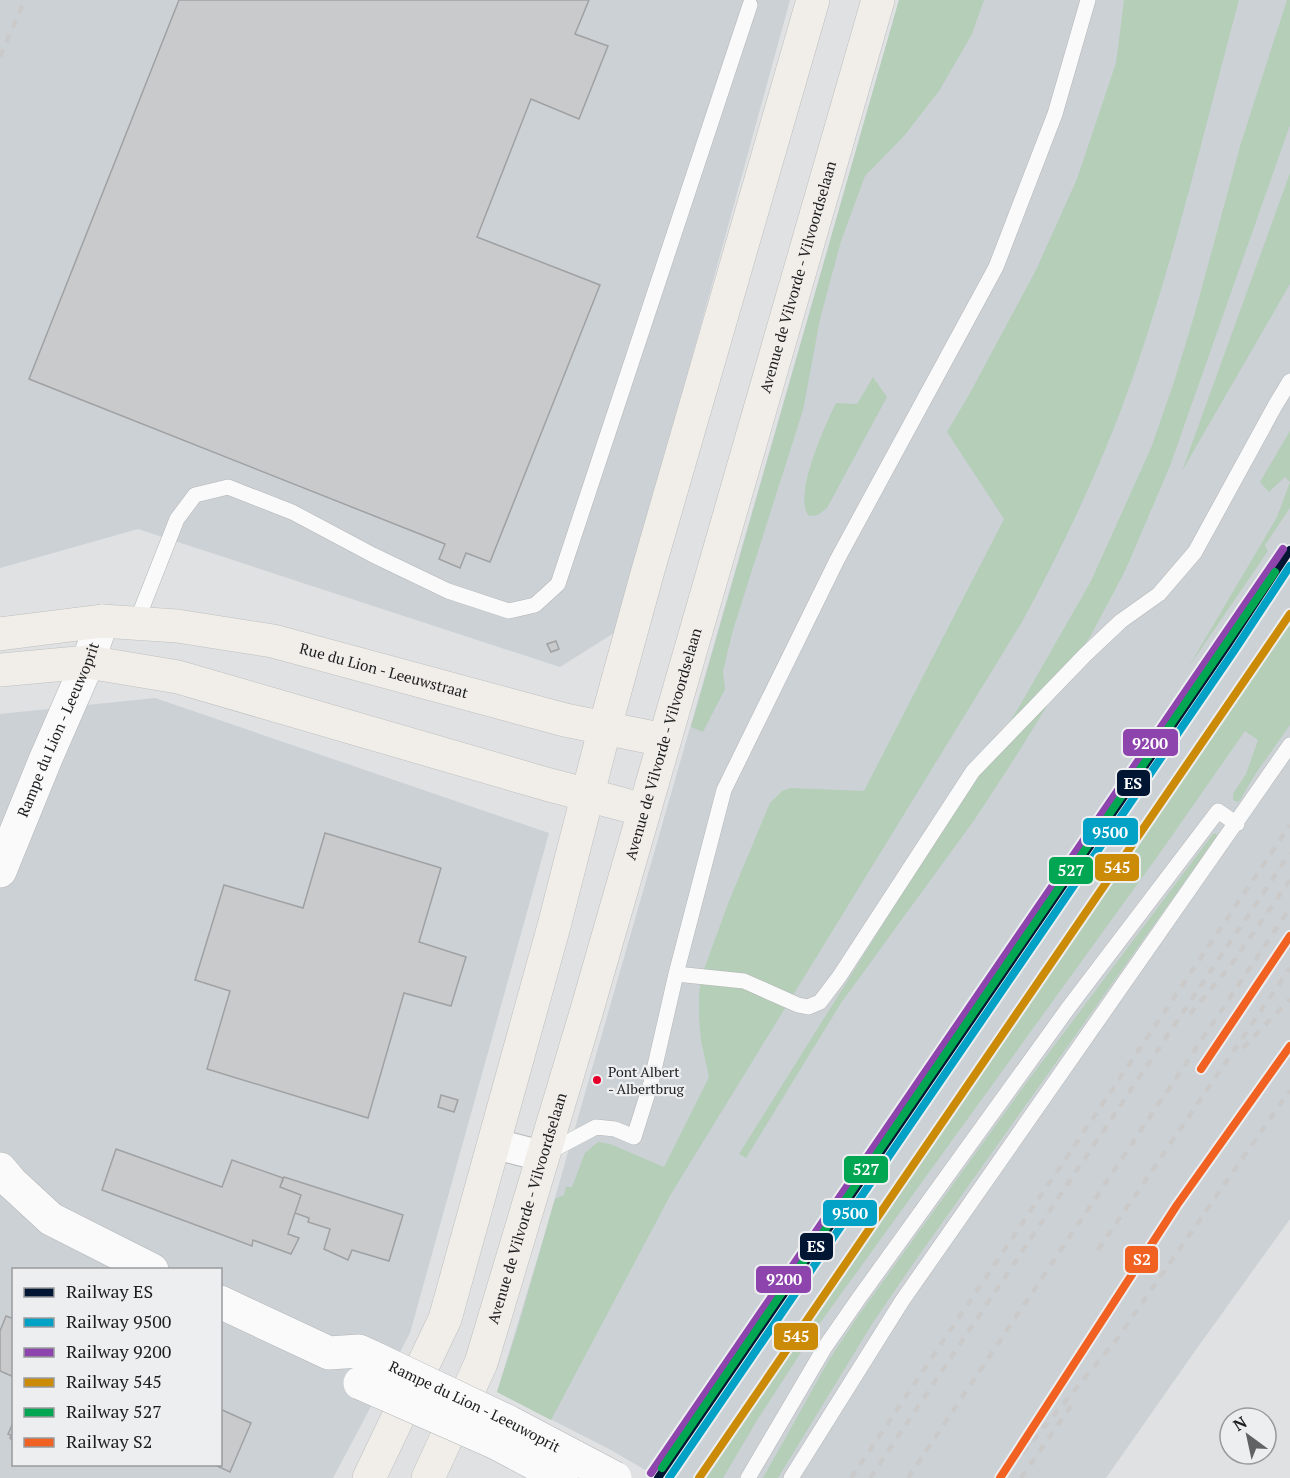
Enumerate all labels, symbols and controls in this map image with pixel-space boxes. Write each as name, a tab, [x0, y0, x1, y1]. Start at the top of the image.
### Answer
street label: Avenue de Vilvorde - Vilvoordselaan	[754, 158, 840, 395]
street label: Avenue de Vilvorde - Vilvoordselaan	[620, 625, 706, 862]
street label: Rue du Lion - Leeuwstraat	[298, 638, 471, 703]
street label: Rampe du Lion - Leeuwoprit	[12, 639, 103, 820]
line badge: 9200	[1122, 728, 1179, 757]
text: 9200	[1132, 732, 1168, 754]
line badge: ES	[1116, 769, 1151, 797]
text: ES	[1124, 772, 1142, 794]
line badge: 9500	[1082, 817, 1139, 846]
text: 9500	[1092, 821, 1128, 843]
line badge: 545	[1094, 853, 1140, 882]
line badge: 527	[1048, 856, 1094, 885]
text: 545	[1103, 856, 1131, 878]
text: 527	[1057, 859, 1085, 881]
place label: Pont Albert - Albertbrug	[608, 1062, 685, 1098]
marker: Pont Albert - Albertbrug	[591, 1074, 603, 1086]
street label: Avenue de Vilvorde - Vilvoordselaan	[482, 1090, 571, 1326]
line badge: 527	[843, 1155, 889, 1184]
text: 527	[852, 1158, 880, 1180]
line badge: 9500	[822, 1199, 878, 1227]
text: 9500	[832, 1202, 868, 1224]
line badge: ES	[799, 1232, 834, 1261]
text: ES	[807, 1235, 825, 1257]
line badge: S2	[1124, 1245, 1159, 1274]
text: S2	[1133, 1248, 1151, 1270]
line badge: 9200	[755, 1265, 812, 1294]
legend	[12, 1268, 222, 1466]
text: 9200	[766, 1268, 802, 1290]
text: Railway ES	[66, 1279, 153, 1303]
text: Railway 9500	[66, 1309, 171, 1333]
line badge: 545	[773, 1322, 819, 1351]
text: 545	[782, 1325, 810, 1347]
text: Railway 9200	[66, 1339, 171, 1363]
street label: Rampe du Lion - Leeuwoprit	[386, 1356, 564, 1457]
text: Railway 545	[66, 1369, 162, 1393]
text: Railway 527	[66, 1399, 162, 1423]
north arrow	[1218, 1406, 1278, 1466]
text: N	[1229, 1411, 1251, 1436]
text: Railway S2	[66, 1429, 152, 1453]

